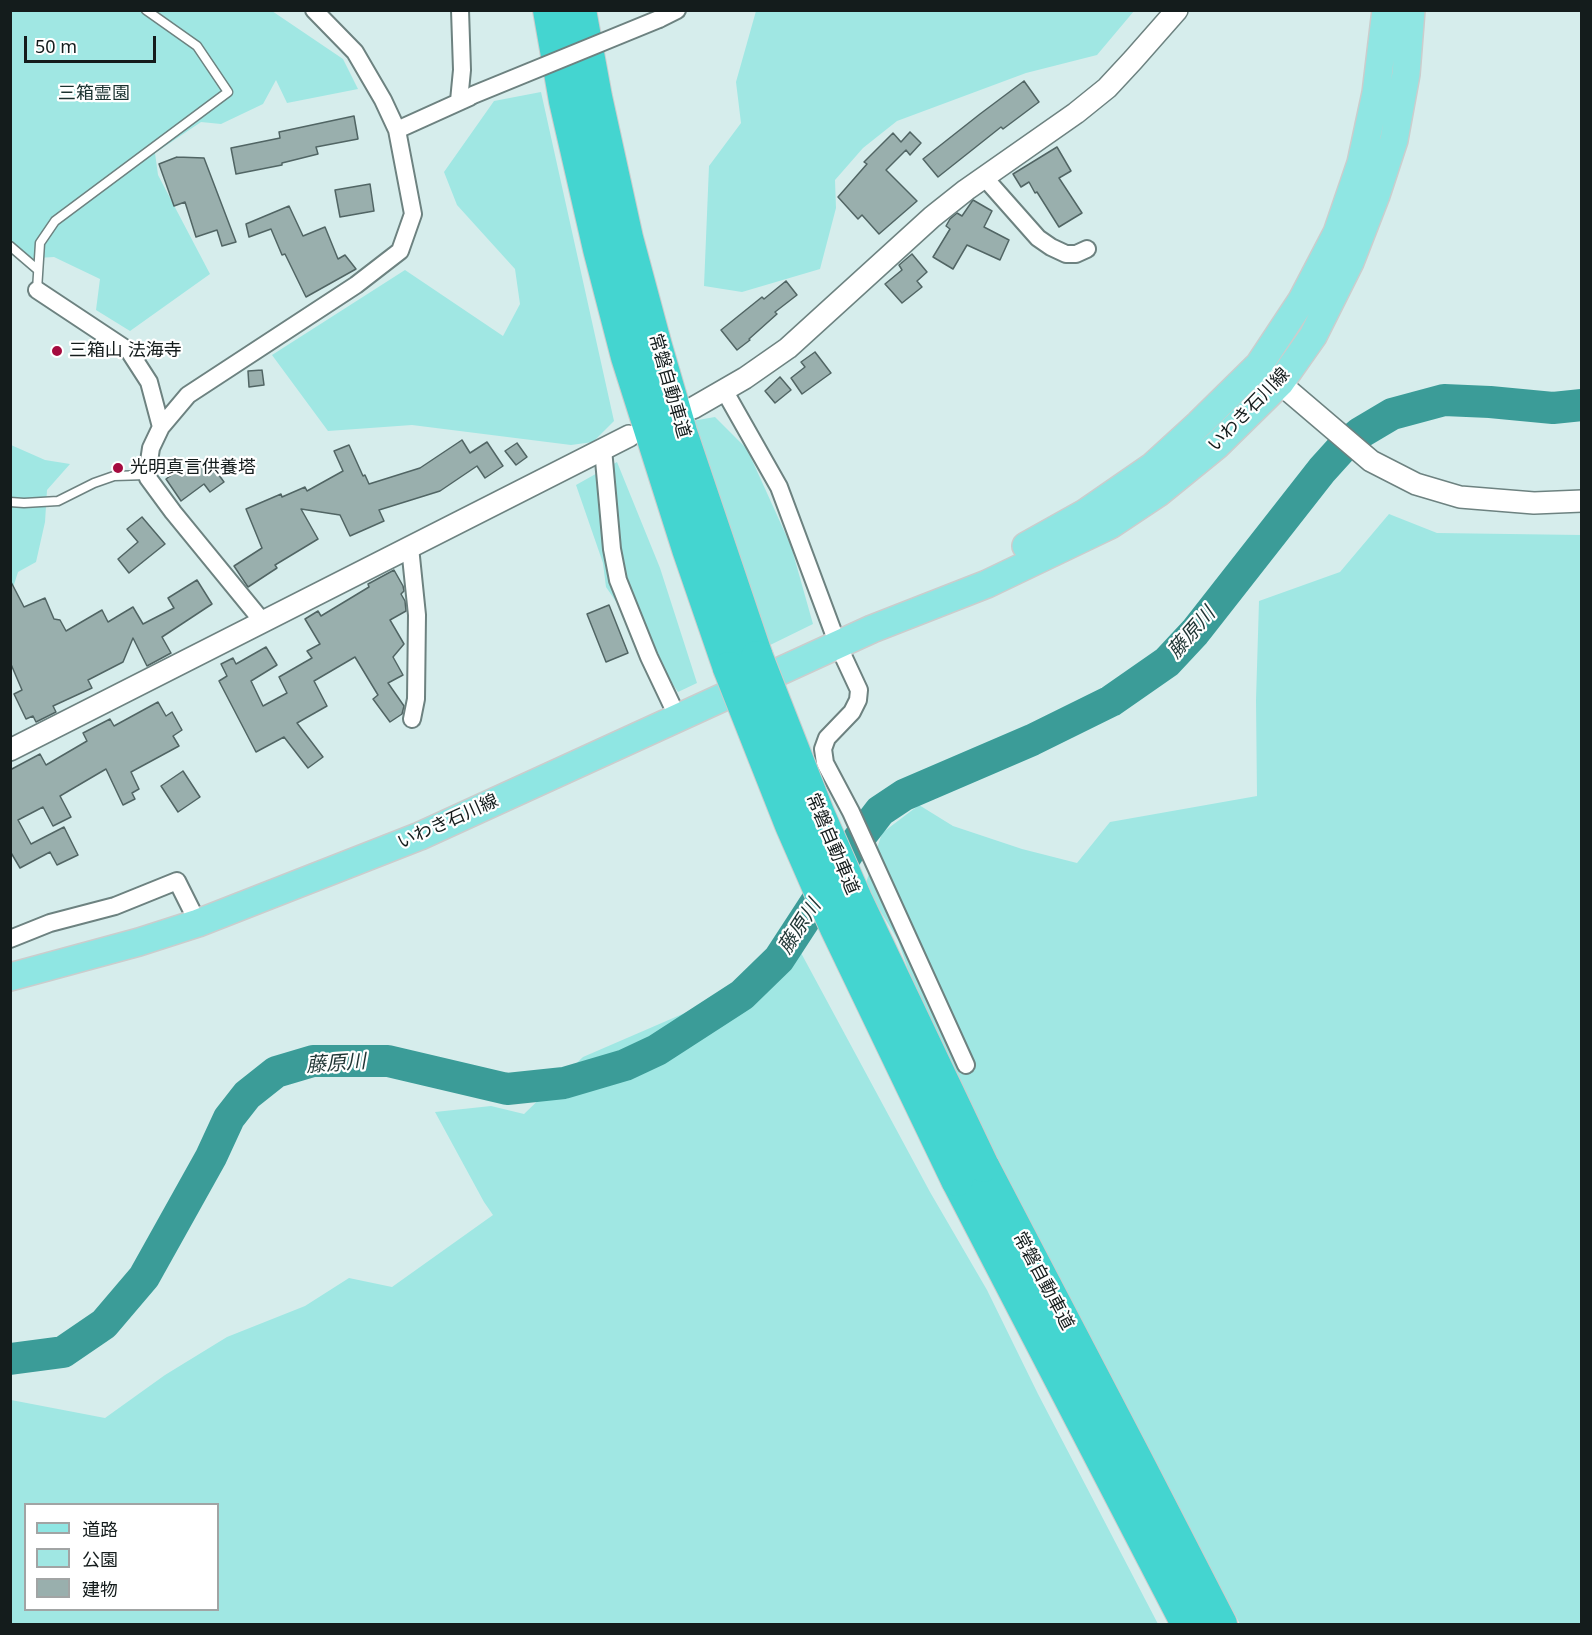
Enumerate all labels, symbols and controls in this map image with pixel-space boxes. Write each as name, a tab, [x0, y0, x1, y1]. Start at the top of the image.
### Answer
scale bar	[27, 24, 159, 62]
text: 50 m	[35, 34, 77, 58]
park label: 三箱霊園	[58, 83, 130, 105]
street label: 常磐自動車道	[644, 331, 694, 441]
place label: 三箱山 法海寺	[69, 340, 182, 362]
marker: 三箱山 法海寺	[50, 344, 64, 358]
street label: いわき石川線	[1204, 364, 1294, 456]
place label: 光明真言供養塔	[130, 457, 256, 479]
marker: 光明真言供養塔	[111, 461, 125, 475]
water label: 藤原川	[1163, 602, 1221, 664]
street label: いわき石川線	[394, 790, 502, 854]
street label: 常磐自動車道	[801, 790, 863, 898]
water label: 藤原川	[774, 895, 826, 959]
water label: 藤原川	[305, 1050, 367, 1078]
street label: 常磐自動車道	[1008, 1228, 1078, 1334]
legend	[24, 1503, 219, 1611]
text: 道路	[82, 1517, 118, 1541]
text: 公園	[82, 1547, 118, 1571]
text: 建物	[82, 1577, 118, 1601]

